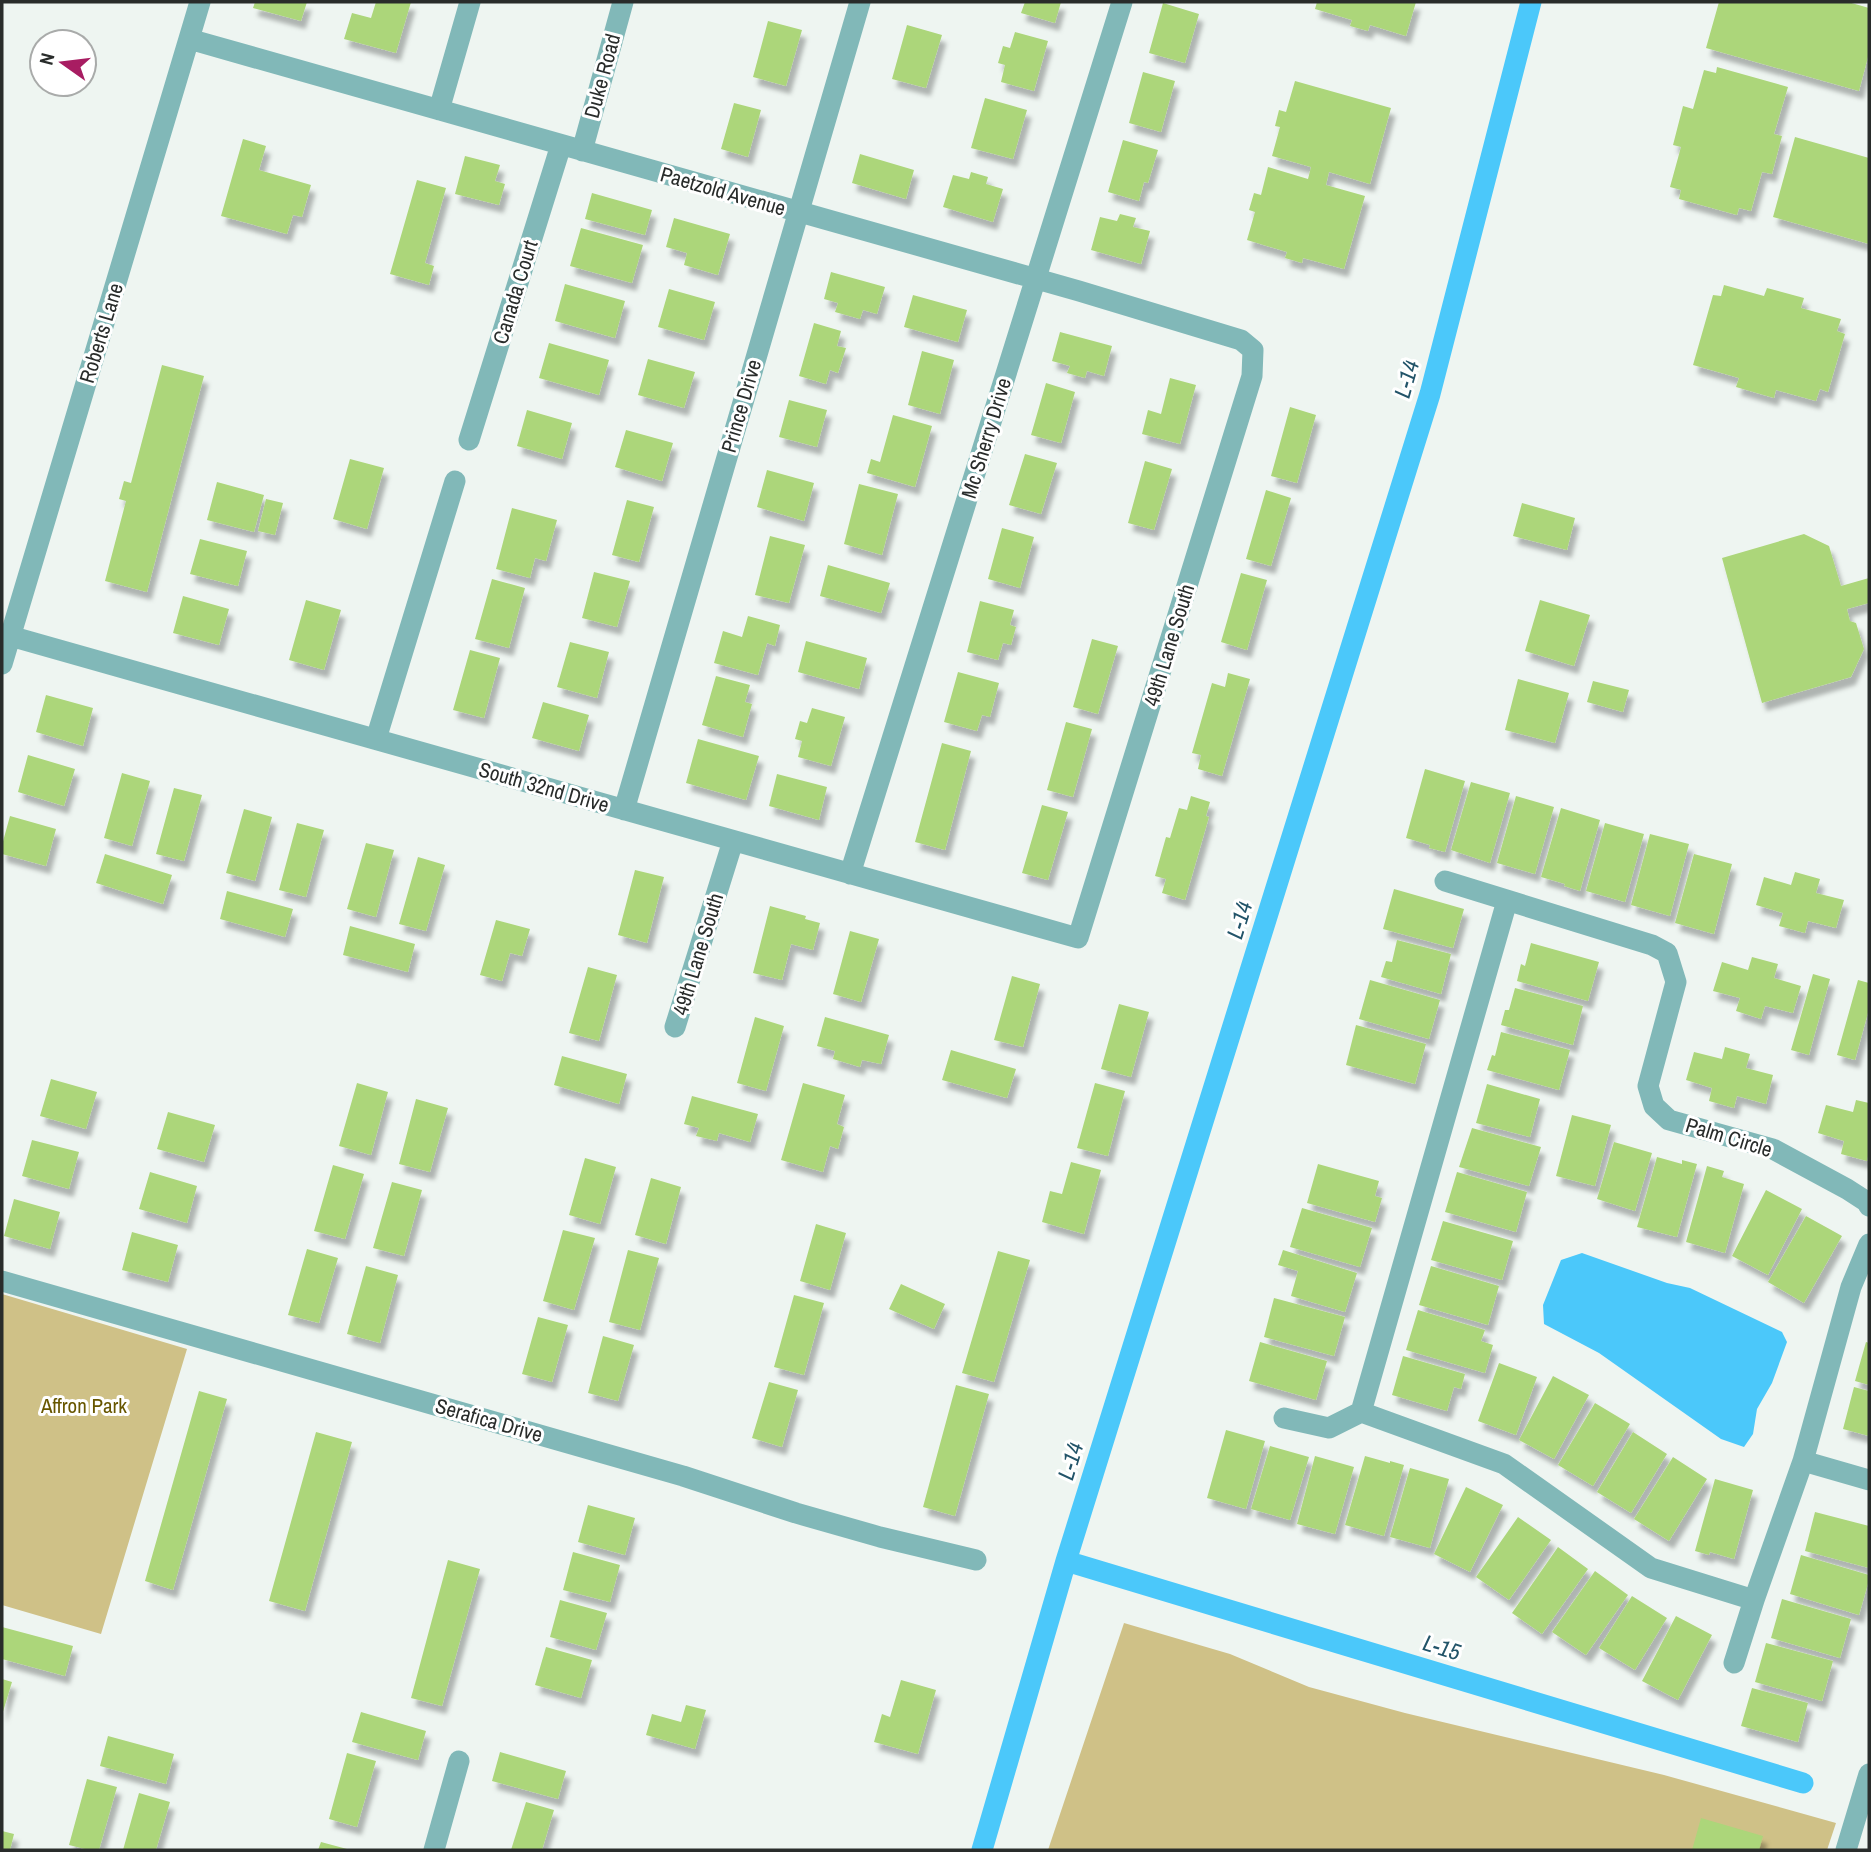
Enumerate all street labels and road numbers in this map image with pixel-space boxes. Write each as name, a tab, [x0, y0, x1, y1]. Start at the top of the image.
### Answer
street label: Duke Road	[577, 31, 627, 121]
street label: Paetzold Avenue	[657, 159, 789, 223]
street label: Canada Court	[485, 236, 545, 348]
street label: Roberts Lane	[72, 279, 130, 387]
street label: Prince Drive	[714, 356, 768, 456]
street label: Mc Sherry Drive	[954, 374, 1018, 502]
street label: 49th Lane South	[1137, 580, 1201, 710]
street label: South 32nd Drive	[476, 755, 612, 819]
street label: 49th Lane South	[666, 889, 730, 1019]
street label: Palm Circle	[1682, 1110, 1776, 1164]
street label: Serafica Drive	[432, 1391, 546, 1449]

